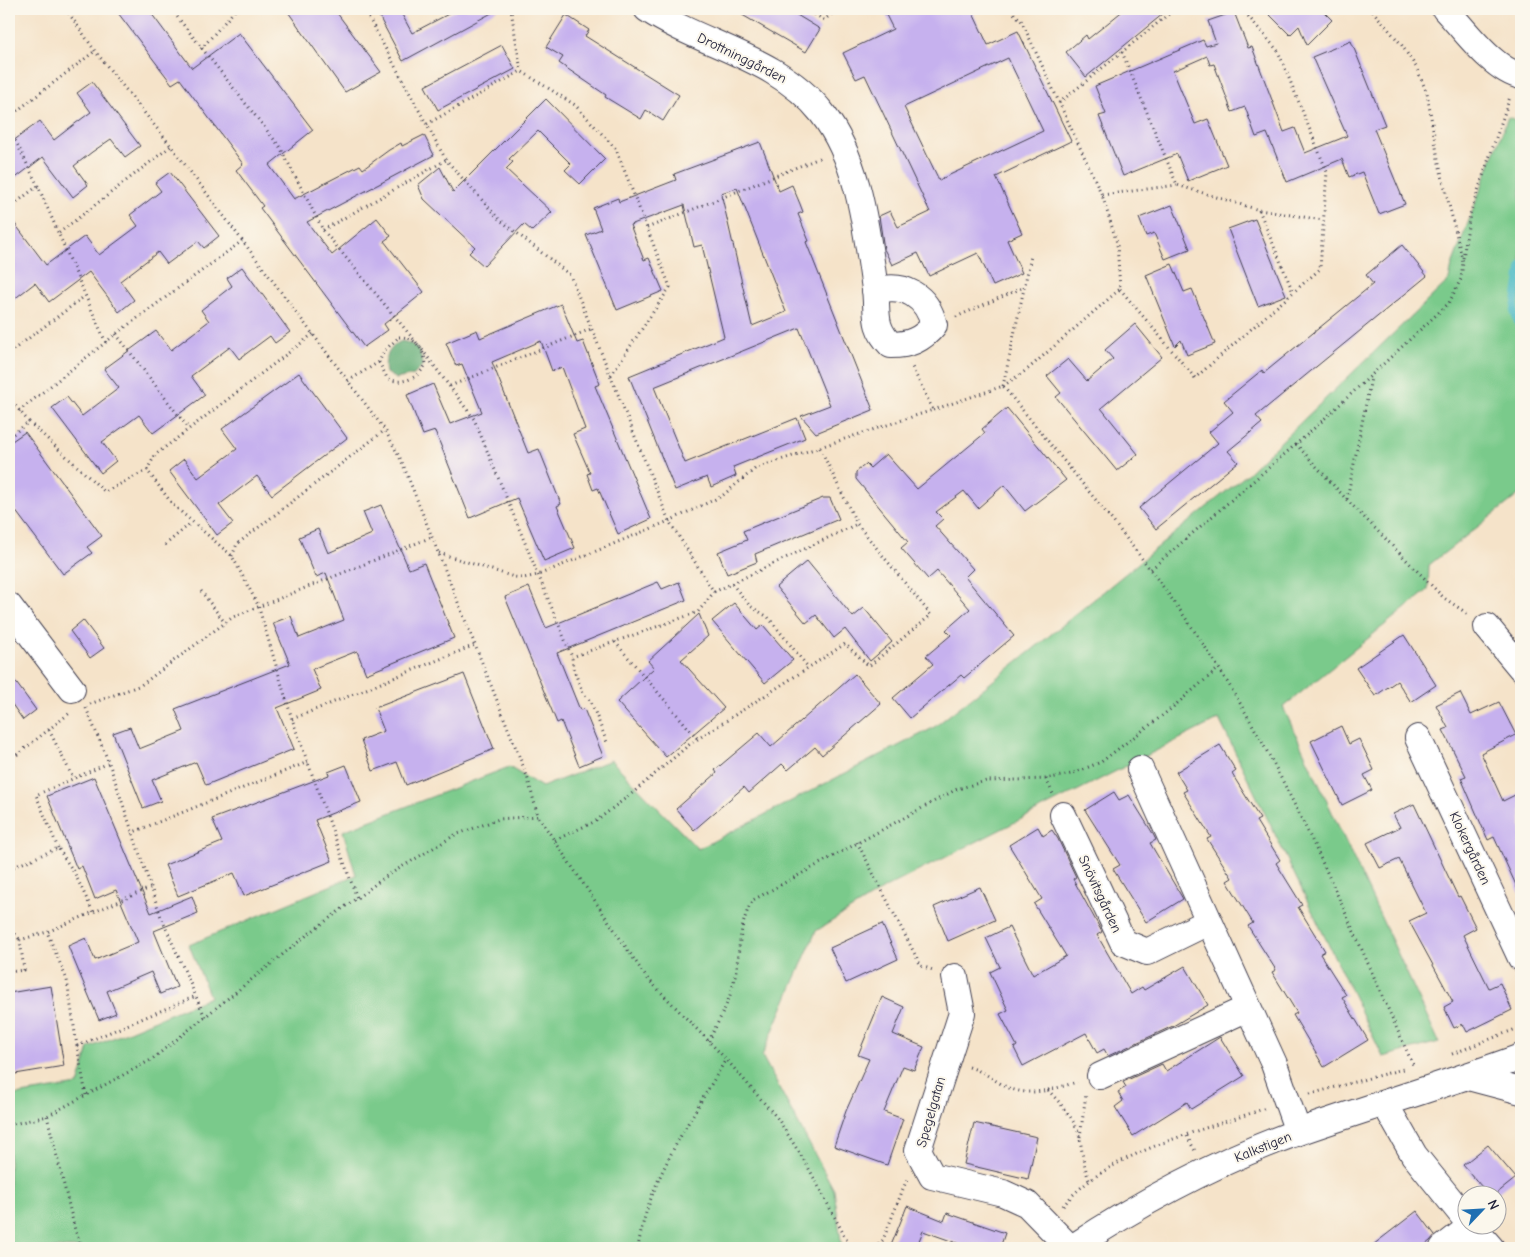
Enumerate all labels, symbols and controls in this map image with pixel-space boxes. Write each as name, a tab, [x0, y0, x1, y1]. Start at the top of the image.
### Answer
street label: Drottninggården	[694, 29, 790, 87]
street label: Klokergården	[1446, 809, 1494, 887]
street label: Snövitsgården	[1075, 853, 1125, 935]
street label: Spegelgatan	[913, 1075, 949, 1149]
street label: Kalkstigen	[1232, 1128, 1294, 1166]
north arrow	[1458, 1184, 1508, 1234]
text: N	[1484, 1197, 1503, 1212]

